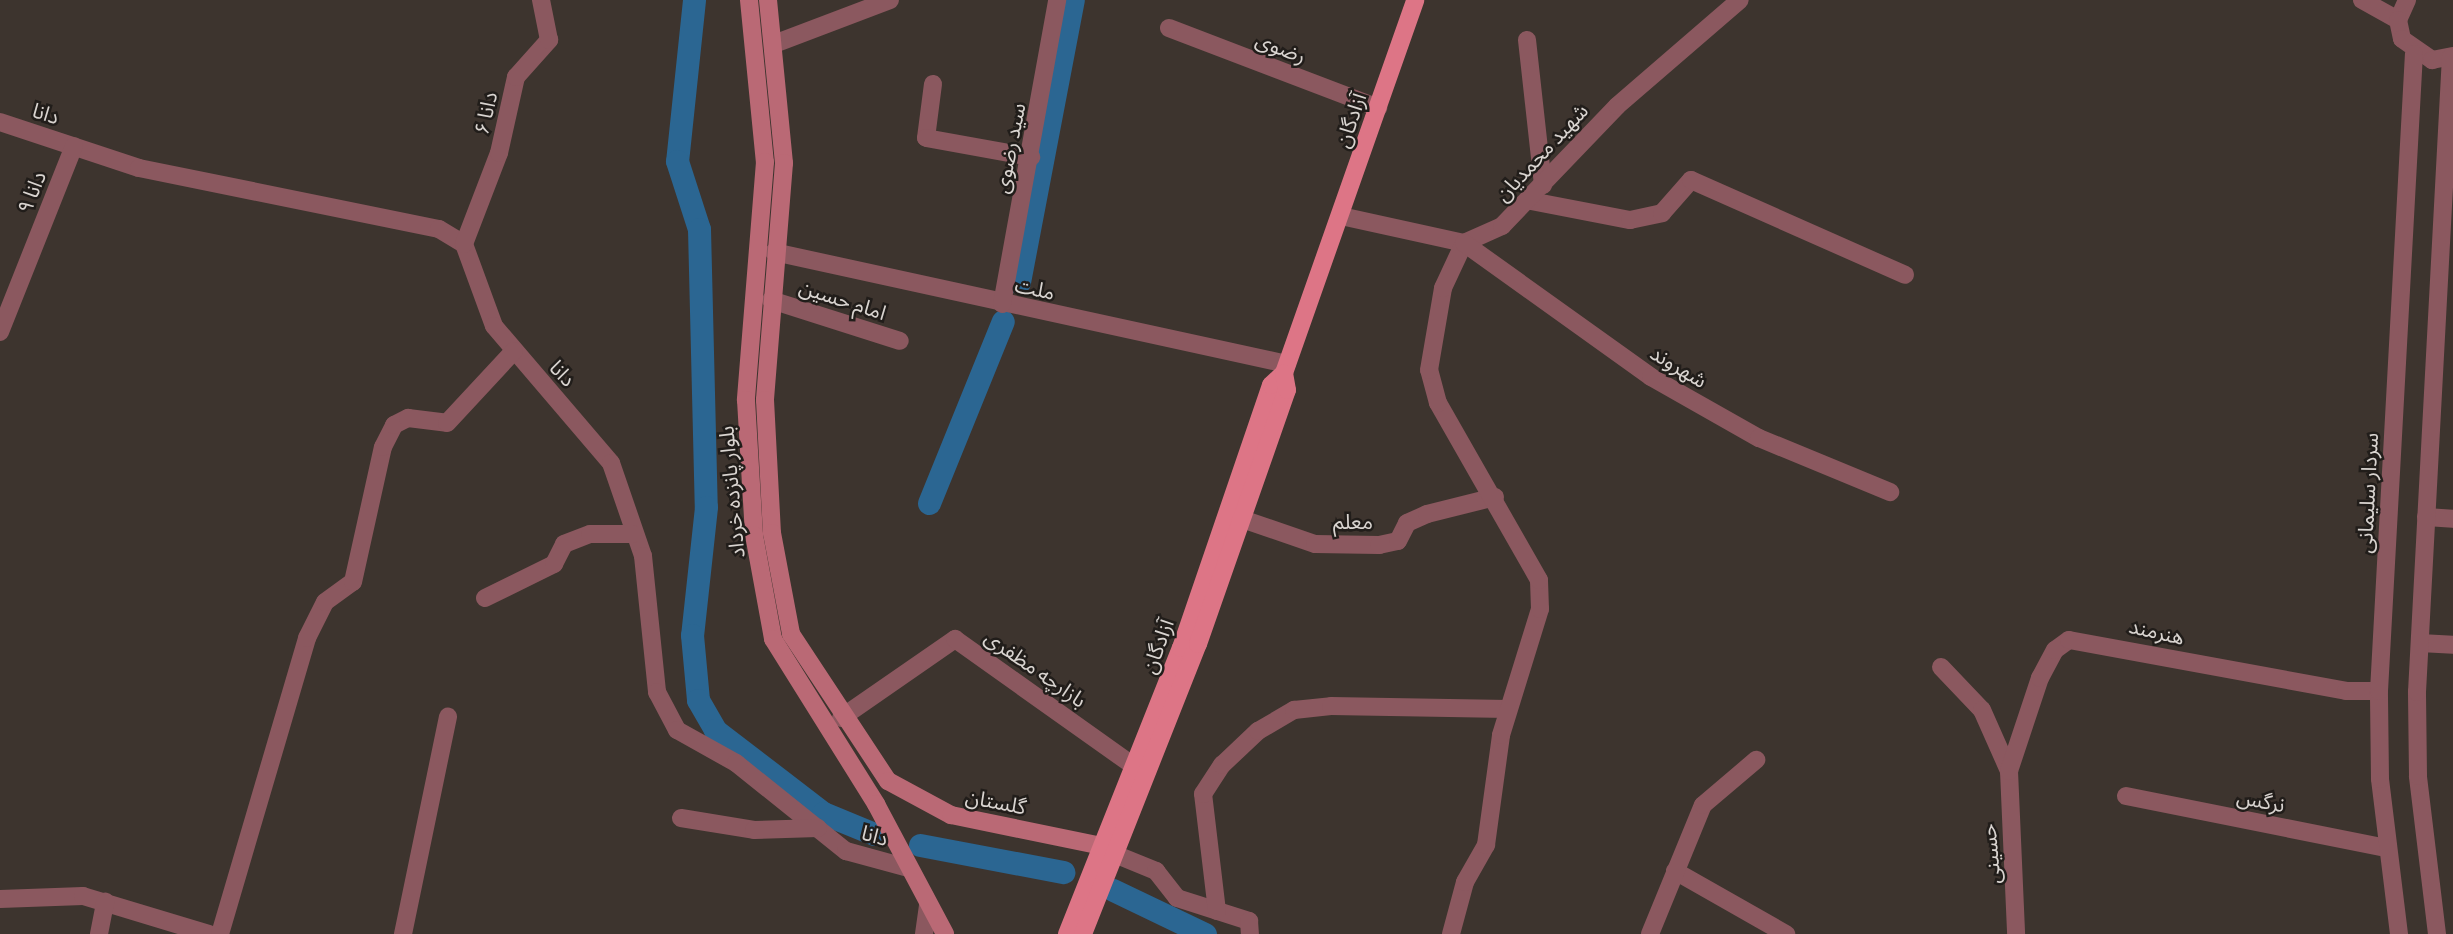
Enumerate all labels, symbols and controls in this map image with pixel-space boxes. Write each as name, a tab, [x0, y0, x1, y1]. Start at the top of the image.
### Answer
street label: رضوی	[1252, 26, 1310, 68]
street label: دانا ۶	[468, 89, 502, 137]
street label: آزادگان	[1329, 89, 1371, 151]
street label: دانا	[29, 97, 63, 129]
street label: شهید محمدیان	[1489, 98, 1593, 206]
street label: سید رضوی	[988, 101, 1030, 195]
street label: دانا ۹	[11, 167, 51, 217]
street label: ملت	[1013, 271, 1057, 305]
street label: امام حسین	[796, 273, 890, 325]
street label: شهروند	[1646, 339, 1712, 393]
street label: دانا	[545, 355, 581, 391]
street label: بلوار پانزده خرداد	[713, 425, 749, 559]
street label: سردار سلیمانی	[2351, 432, 2383, 554]
street label: معلم	[1333, 508, 1373, 534]
street label: هنرمند	[2127, 612, 2187, 650]
street label: آزادگان	[1136, 615, 1178, 677]
street label: بازارچه مظفری	[980, 624, 1092, 712]
street label: گلستان	[964, 783, 1028, 819]
street label: نرگس	[2235, 783, 2287, 817]
street label: دانا	[859, 819, 891, 851]
street label: حسینی	[1975, 823, 2005, 885]

